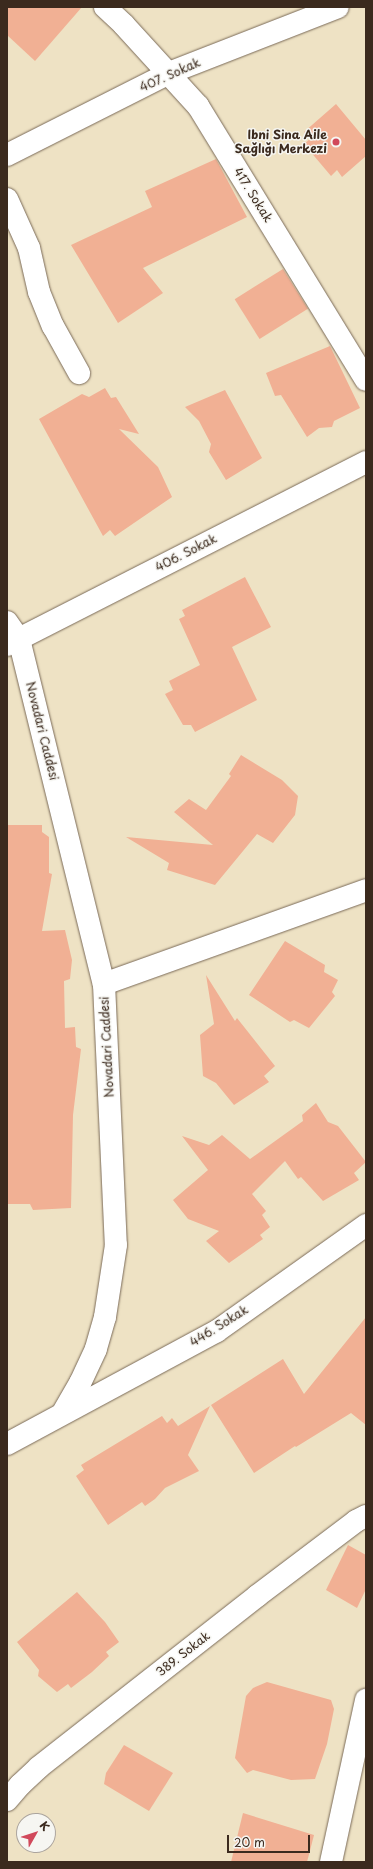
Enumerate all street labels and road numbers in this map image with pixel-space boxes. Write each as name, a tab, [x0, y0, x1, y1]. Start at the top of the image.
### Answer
street label: 407. Sokak	[137, 55, 203, 95]
street label: 417. Sokak	[230, 165, 276, 225]
street label: 406. Sokak	[152, 531, 220, 575]
street label: Novadari Caddesi	[23, 680, 61, 782]
street label: Novadari Caddesi	[97, 996, 117, 1098]
street label: 446. Sokak	[187, 1302, 251, 1350]
street label: 389. Sokak	[153, 1628, 213, 1680]

